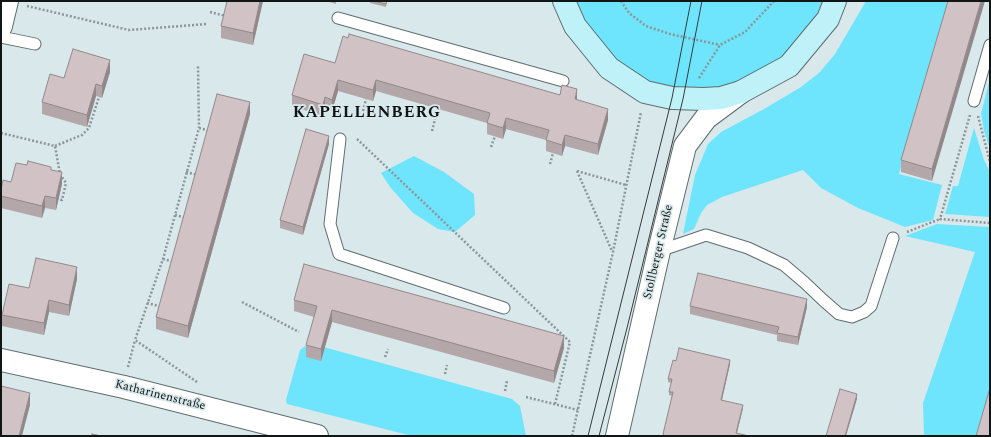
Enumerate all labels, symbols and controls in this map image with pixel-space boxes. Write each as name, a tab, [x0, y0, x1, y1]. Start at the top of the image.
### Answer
district label: KAPELLENBERG	[293, 104, 441, 124]
street label: Stollberger Straße	[641, 203, 677, 301]
street label: Katharinenstraße	[113, 378, 207, 414]

